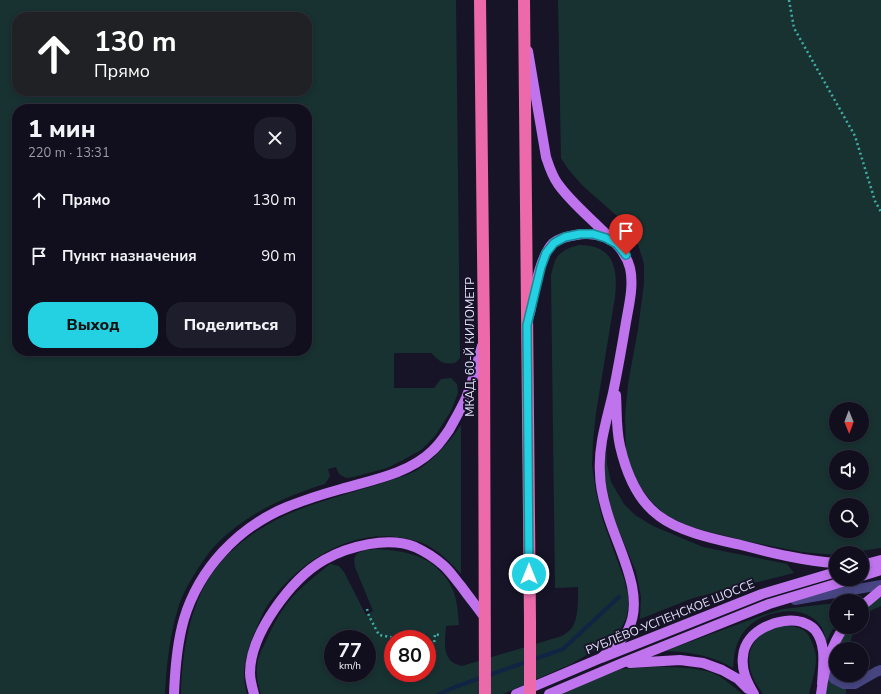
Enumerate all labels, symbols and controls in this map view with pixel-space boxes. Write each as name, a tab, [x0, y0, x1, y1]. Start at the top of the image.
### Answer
text: 130 m	[94, 23, 177, 61]
icon: ahead	[28, 28, 80, 80]
text: Прямо	[94, 59, 150, 83]
text: 1 мин	[28, 113, 96, 145]
button: close	[254, 117, 296, 159]
text: 220 m · 13:31	[28, 144, 110, 162]
icon: ahead	[28, 189, 50, 211]
text: Прямо	[62, 190, 110, 210]
text: 130 m	[252, 190, 296, 210]
pin	[609, 214, 643, 255]
icon: arrive	[615, 220, 637, 242]
icon: arrive	[28, 245, 50, 267]
text: Пункт назначения	[62, 246, 197, 266]
text: 90 m	[261, 246, 296, 266]
street label: МКАД, 60-Й КИЛОМЕТР	[462, 277, 478, 417]
button: Выход	[28, 302, 158, 348]
button: Поделиться	[166, 302, 296, 348]
north arrow	[829, 402, 869, 442]
map controls	[829, 402, 869, 682]
button: sound	[829, 450, 869, 490]
button: search	[829, 498, 869, 538]
button: layers	[829, 546, 869, 586]
position arrow	[508, 553, 550, 595]
street label: РУБЛЁВО-УСПЕНСКОЕ ШОССЕ	[583, 576, 757, 658]
button: +	[829, 594, 869, 634]
speed limit sign: 80	[384, 630, 436, 682]
text: 77	[338, 637, 362, 664]
button: −	[829, 642, 869, 682]
text: km/h	[339, 659, 361, 673]

